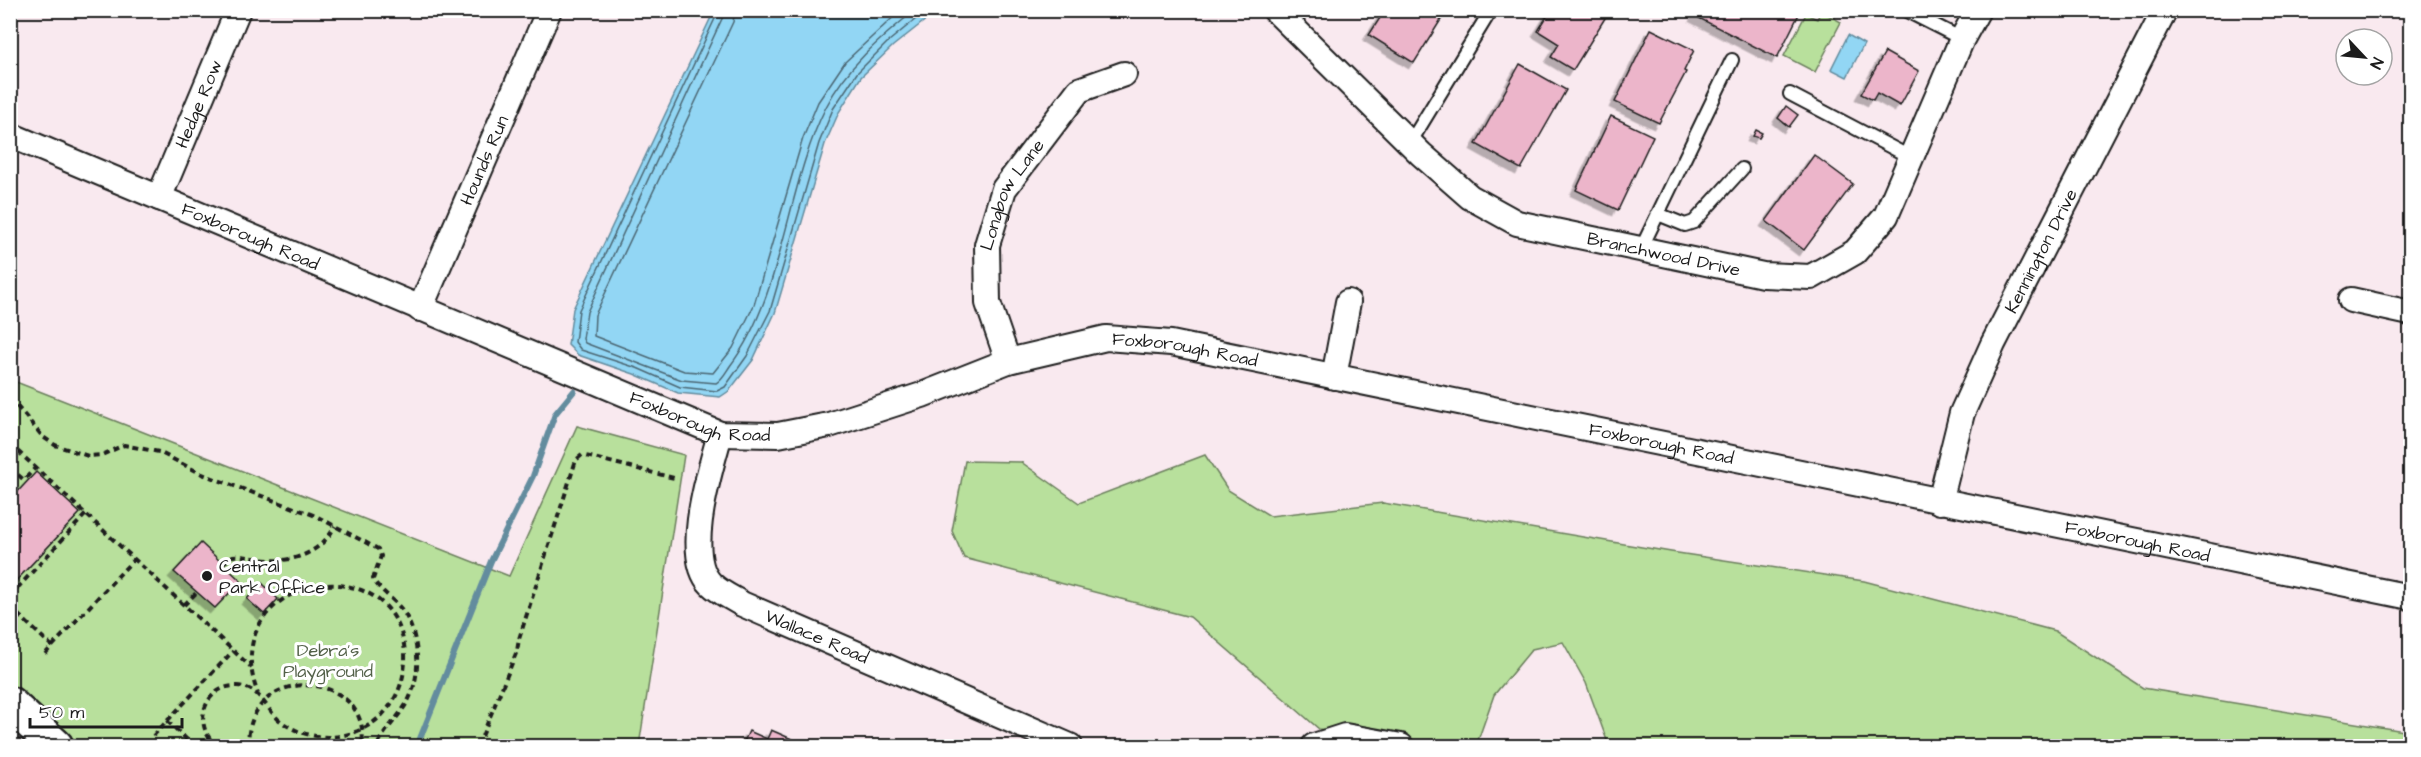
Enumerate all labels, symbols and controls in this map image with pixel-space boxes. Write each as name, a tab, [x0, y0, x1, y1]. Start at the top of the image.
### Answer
north arrow	[2334, 27, 2394, 87]
text: N	[2364, 54, 2389, 72]
street label: Hedge Row	[169, 56, 228, 152]
street label: Hounds Run	[454, 111, 515, 209]
street label: Longbow Lane	[974, 134, 1050, 253]
street label: Kennington Drive	[1999, 184, 2083, 317]
street label: Foxborough Road	[178, 196, 323, 276]
street label: Branchwood Drive	[1585, 226, 1743, 282]
street label: Foxborough Road	[1111, 326, 1260, 373]
street label: Foxborough Road	[626, 385, 770, 447]
street label: Foxborough Road	[1587, 416, 1736, 471]
street label: Foxborough Road	[2063, 514, 2212, 568]
place label: Central Park Office	[219, 554, 325, 600]
marker: Central Park Office	[200, 569, 214, 583]
street label: Wallace Road	[761, 603, 873, 670]
park label: Debra's Playground	[283, 638, 373, 685]
scale bar	[30, 691, 182, 729]
text: 50 m	[39, 700, 84, 725]

